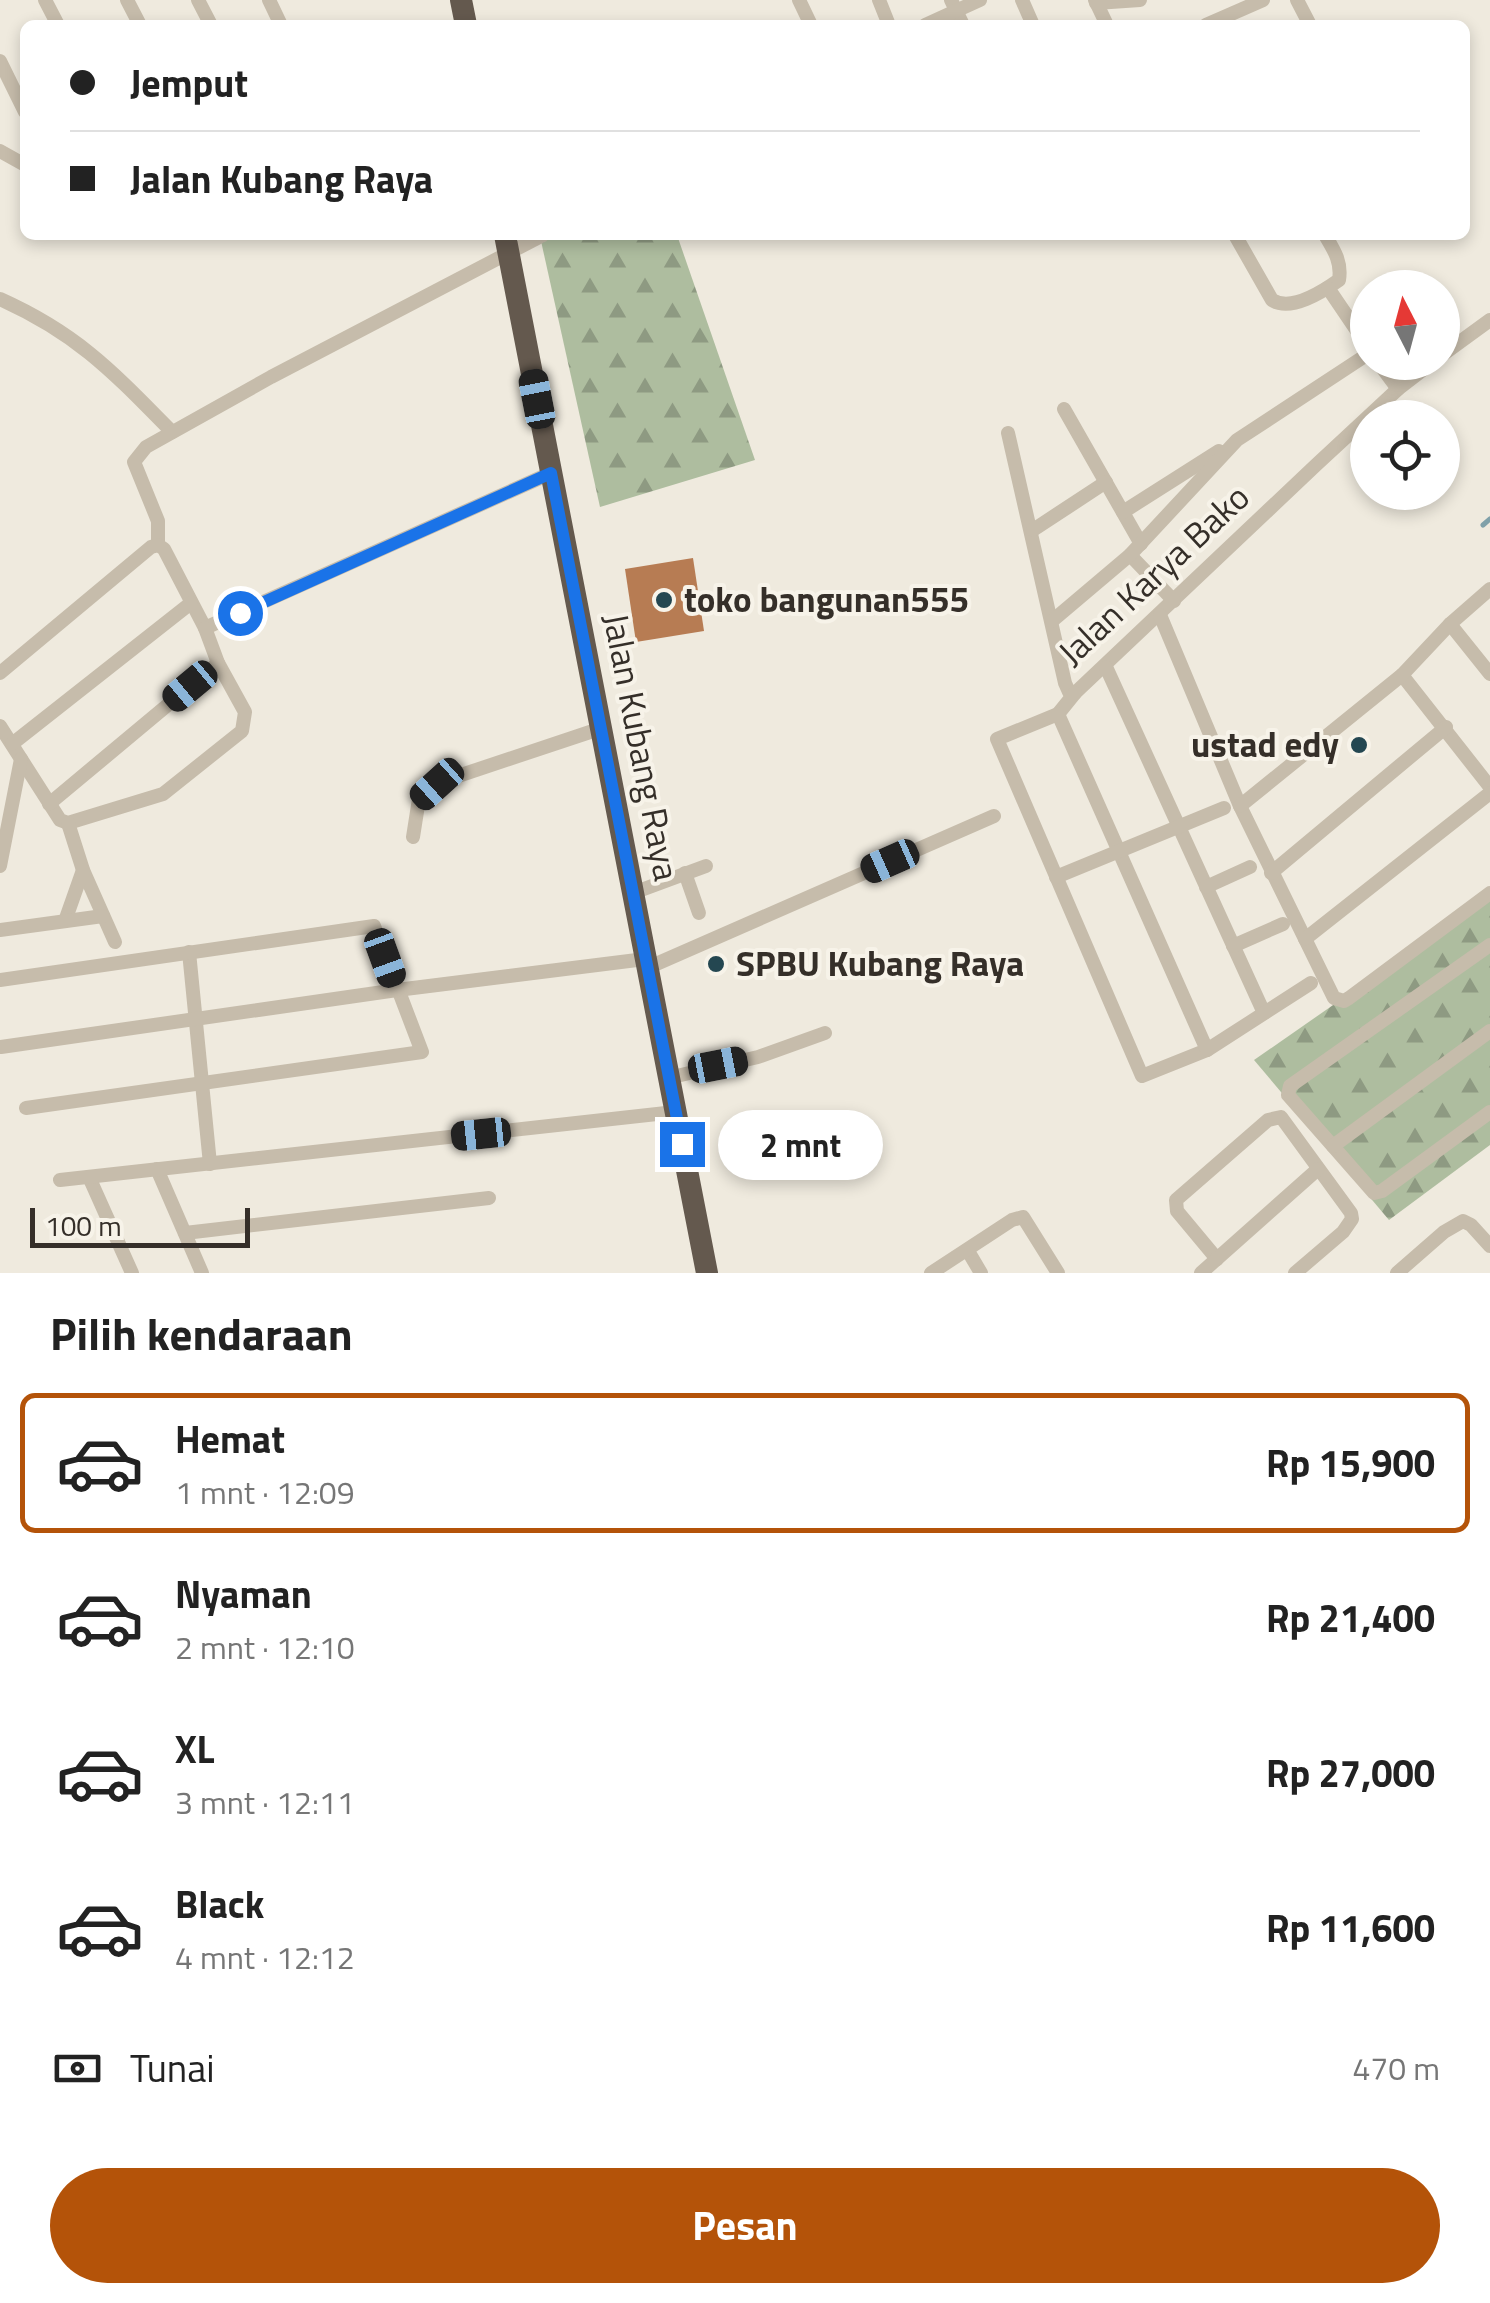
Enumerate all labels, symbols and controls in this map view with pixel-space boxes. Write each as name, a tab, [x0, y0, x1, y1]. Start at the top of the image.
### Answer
text: Jemput	[130, 54, 248, 112]
text: Jalan Kubang Raya	[130, 150, 433, 208]
north arrow	[1350, 270, 1460, 380]
map controls	[1350, 270, 1460, 510]
car	[517, 367, 557, 431]
button: locate	[1350, 400, 1460, 510]
street label: Jalan Karya Bako	[1045, 471, 1261, 678]
place label: toko bangunan555	[684, 572, 969, 626]
marker: toko bangunan555	[653, 589, 675, 611]
route start	[218, 591, 263, 636]
street label: Jalan Kubang Raya	[590, 609, 694, 885]
car	[157, 655, 223, 717]
place label: ustad edy	[1191, 717, 1339, 771]
marker: ustad edy	[1348, 734, 1370, 756]
car	[405, 753, 469, 815]
car	[856, 835, 924, 887]
car	[361, 925, 409, 991]
place label: SPBU Kubang Raya	[736, 936, 1024, 990]
marker: SPBU Kubang Raya	[705, 953, 727, 975]
car	[686, 1045, 750, 1085]
callout: 2 mnt	[717, 1109, 882, 1179]
car	[450, 1116, 512, 1152]
text: 2 mnt	[760, 1121, 841, 1169]
route end	[660, 1122, 705, 1167]
scale bar	[30, 1203, 250, 1248]
text: 100 m	[45, 1204, 122, 1247]
text: Pilih kendaraan	[50, 1299, 353, 1367]
text: Hemat	[175, 1410, 285, 1468]
icon: car	[55, 1418, 145, 1508]
text: Rp 15,900	[1266, 1434, 1435, 1492]
text: 1 mnt · 12:09	[175, 1468, 355, 1516]
text: Nyaman	[175, 1565, 312, 1623]
icon: car	[55, 1573, 145, 1663]
text: Rp 21,400	[1266, 1589, 1435, 1647]
text: 2 mnt · 12:10	[175, 1623, 355, 1671]
text: XL	[175, 1720, 215, 1778]
icon: car	[55, 1728, 145, 1818]
text: Rp 27,000	[1266, 1744, 1435, 1802]
text: 3 mnt · 12:11	[175, 1778, 355, 1826]
text: Black	[175, 1875, 264, 1933]
icon: car	[55, 1883, 145, 1973]
text: Rp 11,600	[1266, 1899, 1435, 1957]
text: 4 mnt · 12:12	[175, 1933, 355, 1981]
text: Tunai	[130, 2039, 215, 2097]
icon: cash	[50, 2041, 105, 2096]
text: 470 m	[1352, 2044, 1440, 2092]
button: Pesan	[50, 2168, 1440, 2283]

